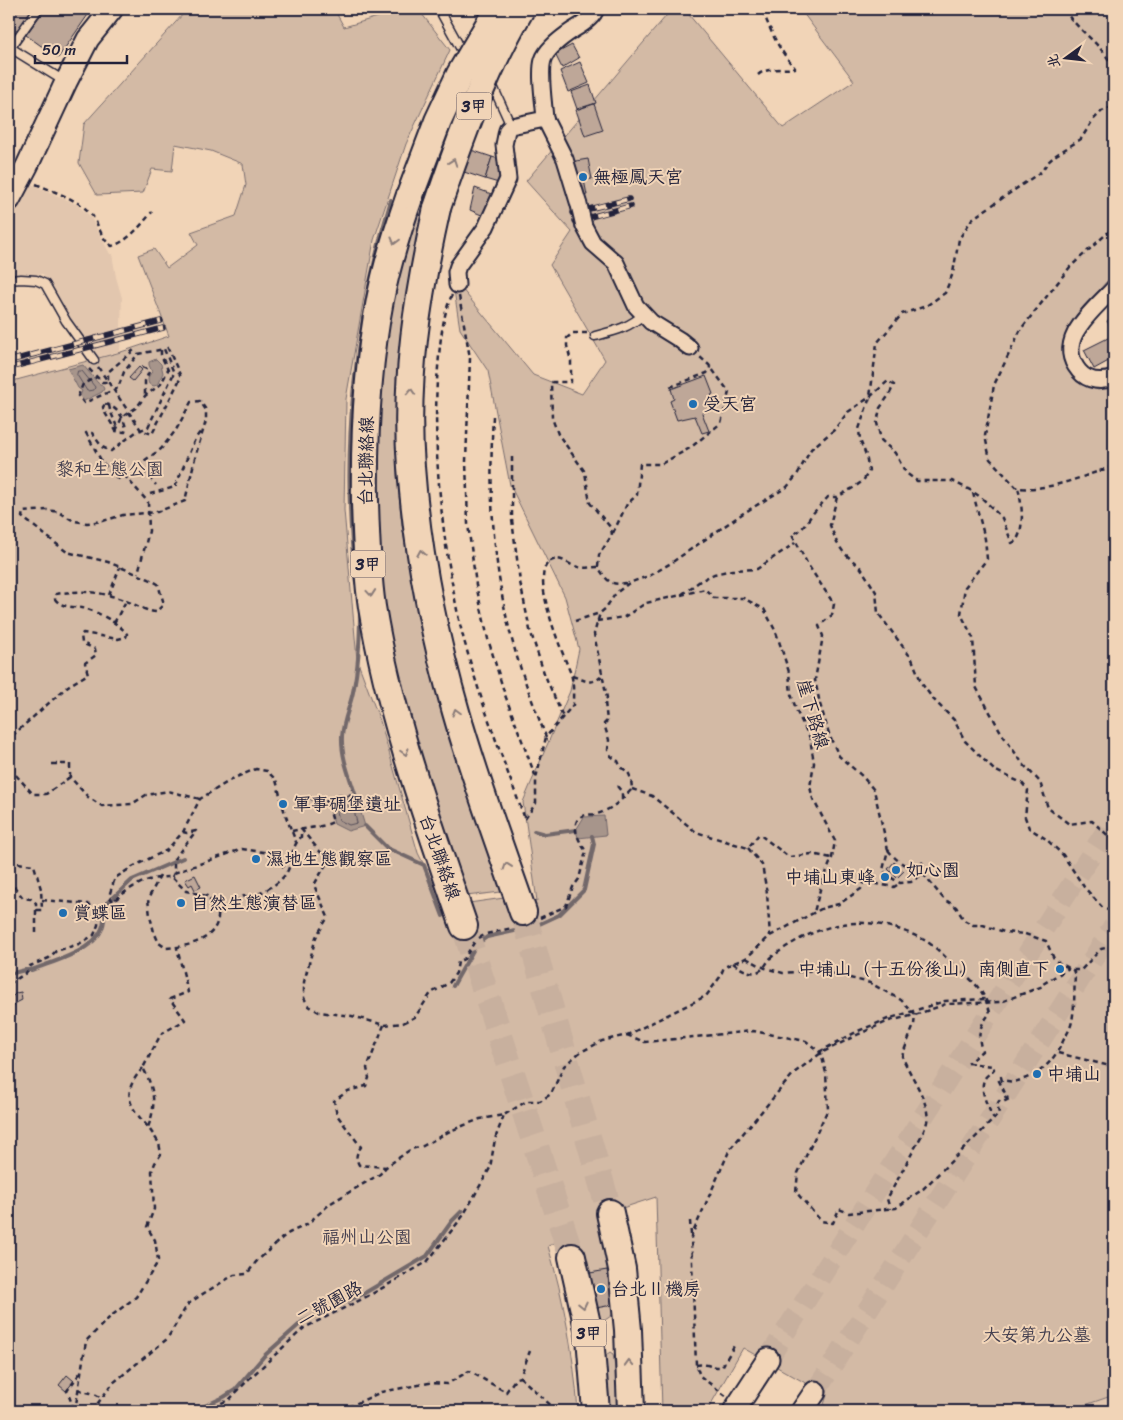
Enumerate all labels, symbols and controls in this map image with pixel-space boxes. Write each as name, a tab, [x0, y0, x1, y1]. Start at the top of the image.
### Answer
scale bar	[35, 32, 128, 64]
north arrow	[1040, 32, 1090, 82]
text: 50 m	[42, 37, 77, 63]
text: 北	[1040, 51, 1068, 71]
road number: 3甲	[456, 92, 492, 120]
one-way arrow	[447, 159, 457, 167]
place label: 無極鳳天宮	[593, 161, 683, 193]
marker: 無極鳳天宮	[577, 171, 589, 183]
one-way arrow	[390, 237, 401, 245]
one-way arrow	[405, 387, 416, 395]
place label: 受天宮	[703, 388, 757, 420]
marker: 受天宮	[687, 398, 699, 410]
street label: 台北聯絡線	[349, 416, 383, 506]
park label: 黎和生態公園	[56, 453, 164, 485]
one-way arrow	[416, 549, 426, 558]
road number: 3甲	[350, 550, 386, 578]
one-way arrow	[365, 589, 376, 597]
street label: 崖下路線	[788, 675, 838, 753]
one-way arrow	[451, 708, 461, 717]
one-way arrow	[400, 747, 410, 755]
place label: 軍事碉堡遺址	[293, 788, 401, 820]
marker: 軍事碉堡遺址	[277, 798, 289, 810]
street label: 台北聯絡線	[410, 809, 470, 905]
place label: 濕地生態觀察區	[266, 843, 392, 875]
marker: 濕地生態觀察區	[250, 853, 262, 865]
place label: 如心園	[906, 854, 960, 886]
place label: 中埔山東峰	[785, 861, 875, 893]
one-way arrow	[503, 862, 513, 871]
marker: 如心園	[890, 864, 902, 876]
marker: 中埔山東峰	[879, 871, 891, 883]
place label: 自然生態演替區	[191, 887, 317, 919]
place label: 賞蝶區	[73, 897, 127, 929]
marker: 自然生態演替區	[175, 897, 187, 909]
marker: 賞蝶區	[57, 907, 69, 919]
place label: 中埔山（十五份後山）南側直下	[798, 953, 1050, 985]
marker: 中埔山（十五份後山）南側直下	[1054, 963, 1066, 975]
place label: 中埔山	[1047, 1058, 1101, 1090]
marker: 中埔山	[1031, 1068, 1043, 1080]
park label: 福州山公園	[322, 1221, 412, 1253]
street label: 二號園路	[290, 1272, 368, 1334]
place label: 台北Ⅱ機房	[611, 1273, 701, 1305]
marker: 台北Ⅱ機房	[595, 1283, 607, 1295]
one-way arrow	[577, 1300, 588, 1309]
park label: 大安第九公墓	[983, 1319, 1091, 1351]
road number: 3甲	[572, 1320, 606, 1346]
one-way arrow	[624, 1358, 635, 1366]

